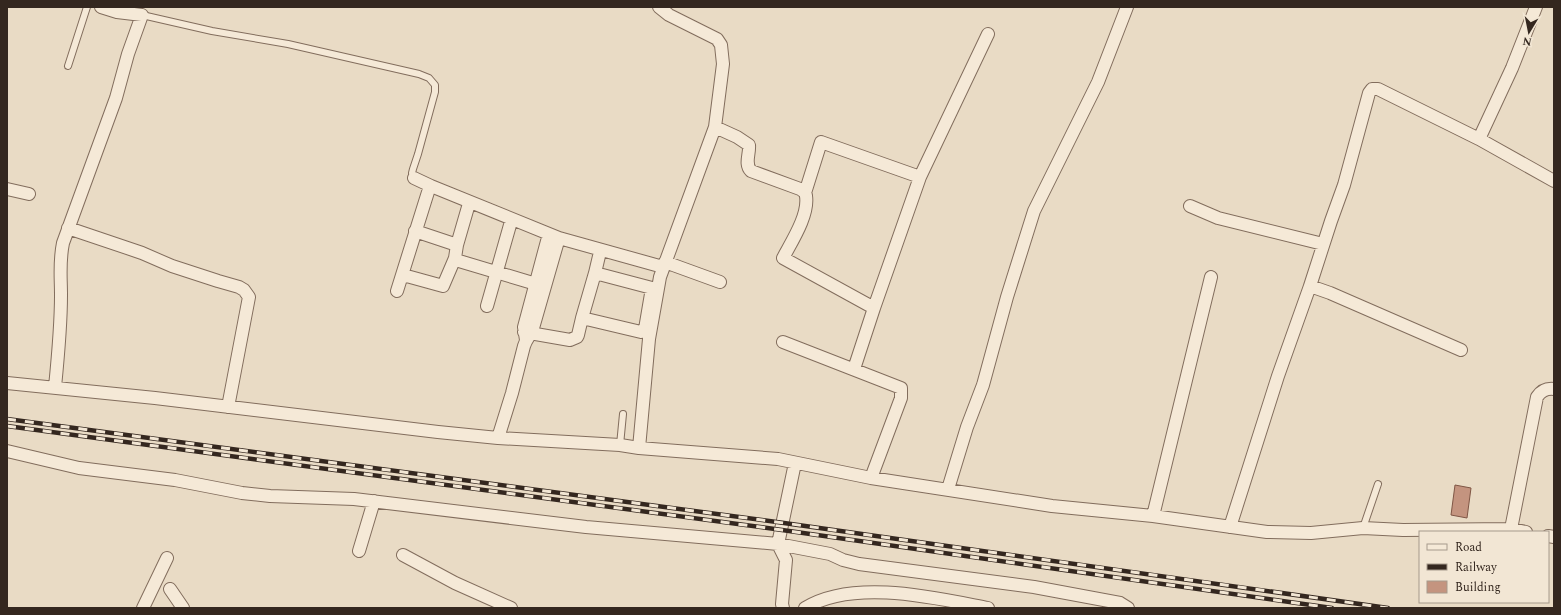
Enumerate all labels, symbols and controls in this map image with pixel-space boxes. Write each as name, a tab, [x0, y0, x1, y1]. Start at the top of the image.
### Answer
north arrow	[1509, 12, 1549, 52]
text: N	[1521, 32, 1533, 51]
legend	[1419, 531, 1549, 603]
text: Road	[1455, 538, 1482, 557]
text: Railway	[1455, 558, 1498, 577]
text: Building	[1455, 578, 1501, 597]

